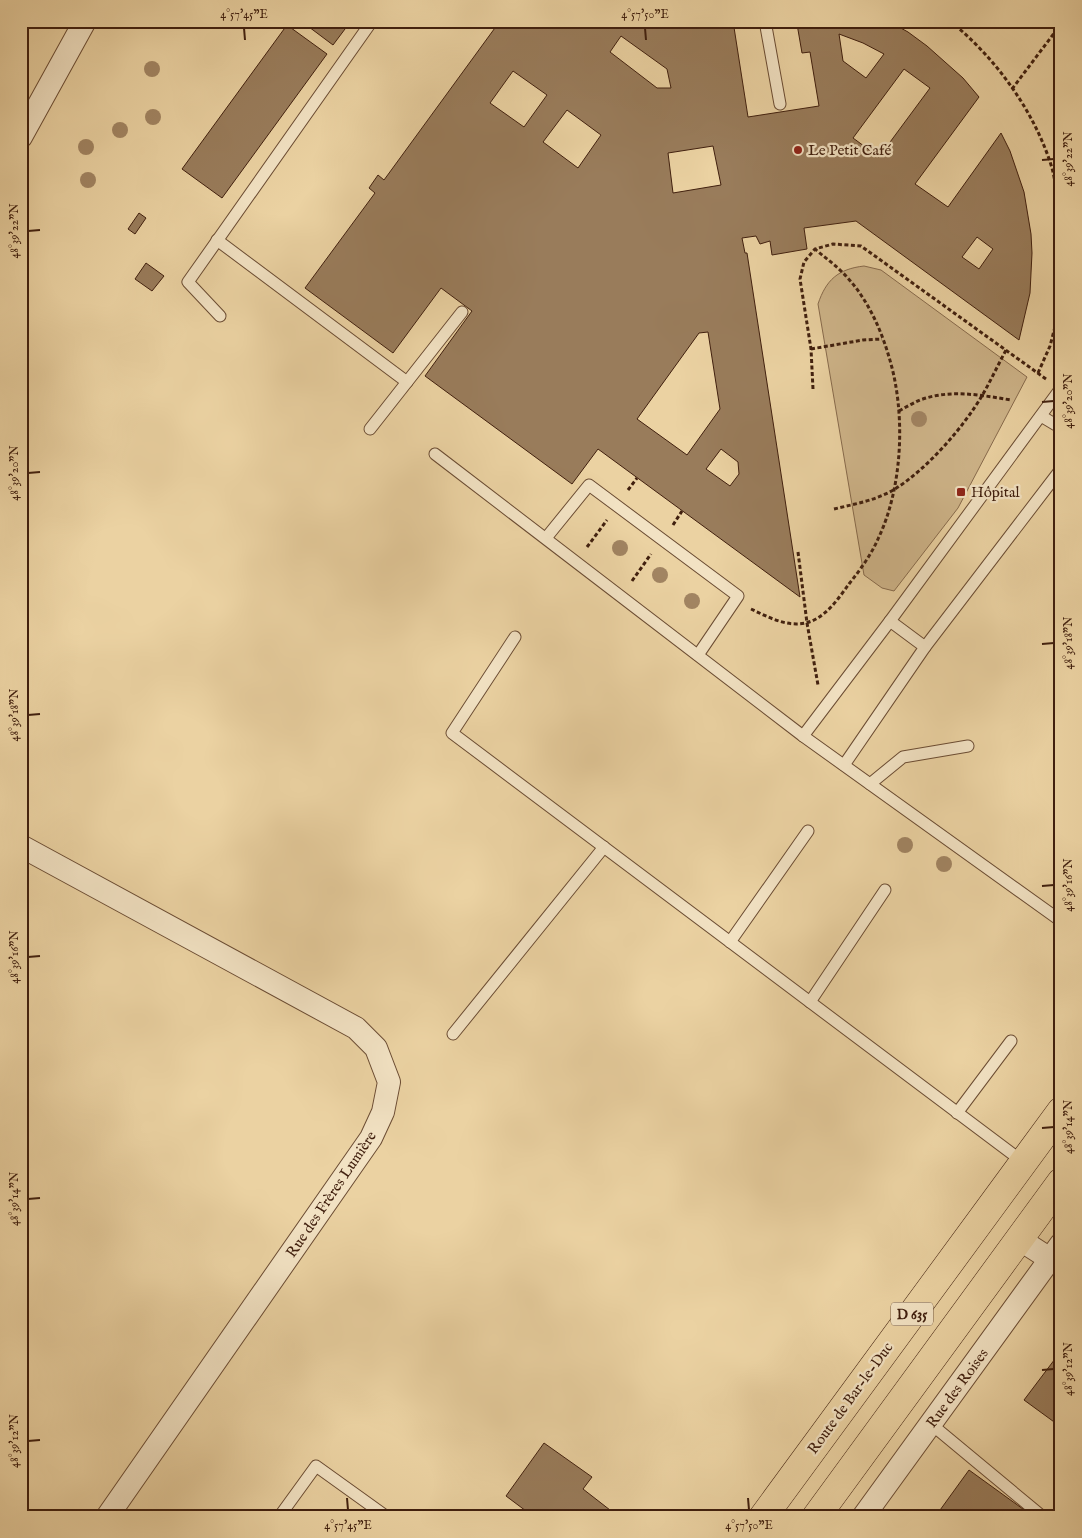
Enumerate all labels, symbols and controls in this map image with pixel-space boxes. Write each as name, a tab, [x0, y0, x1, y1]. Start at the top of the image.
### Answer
text: 4°57'45"E	[220, 7, 268, 22]
text: 4°57'50"E	[621, 7, 669, 22]
text: 48°39'22"N	[1061, 131, 1076, 187]
place label: Le Petit Café	[808, 141, 891, 160]
marker: Le Petit Café	[792, 144, 804, 156]
text: 48°39'22"N	[7, 203, 22, 259]
text: 48°39'20"N	[1061, 373, 1076, 429]
text: 48°39'20"N	[7, 445, 22, 501]
place label: Hôpital	[971, 483, 1020, 502]
marker: Hôpital	[955, 486, 967, 498]
text: 48°39'18"N	[1061, 616, 1076, 669]
text: 48°39'18"N	[7, 688, 22, 741]
text: 48°39'16"N	[1061, 858, 1076, 912]
text: 48°39'16"N	[7, 930, 22, 984]
text: 48°39'14"N	[1061, 1099, 1076, 1154]
street label: Rue des Frères Lumière	[282, 1127, 381, 1261]
text: 48°39'14"N	[7, 1171, 22, 1226]
road number: D 635	[891, 1302, 933, 1326]
street label: Route de Bar-le-Duc	[803, 1339, 897, 1458]
text: 48°39'12"N	[1061, 1341, 1076, 1396]
street label: Rue des Roises	[922, 1345, 993, 1432]
text: 48°39'12"N	[7, 1413, 22, 1468]
text: 4°57'45"E	[324, 1518, 372, 1533]
text: 4°57'50"E	[725, 1518, 773, 1533]

